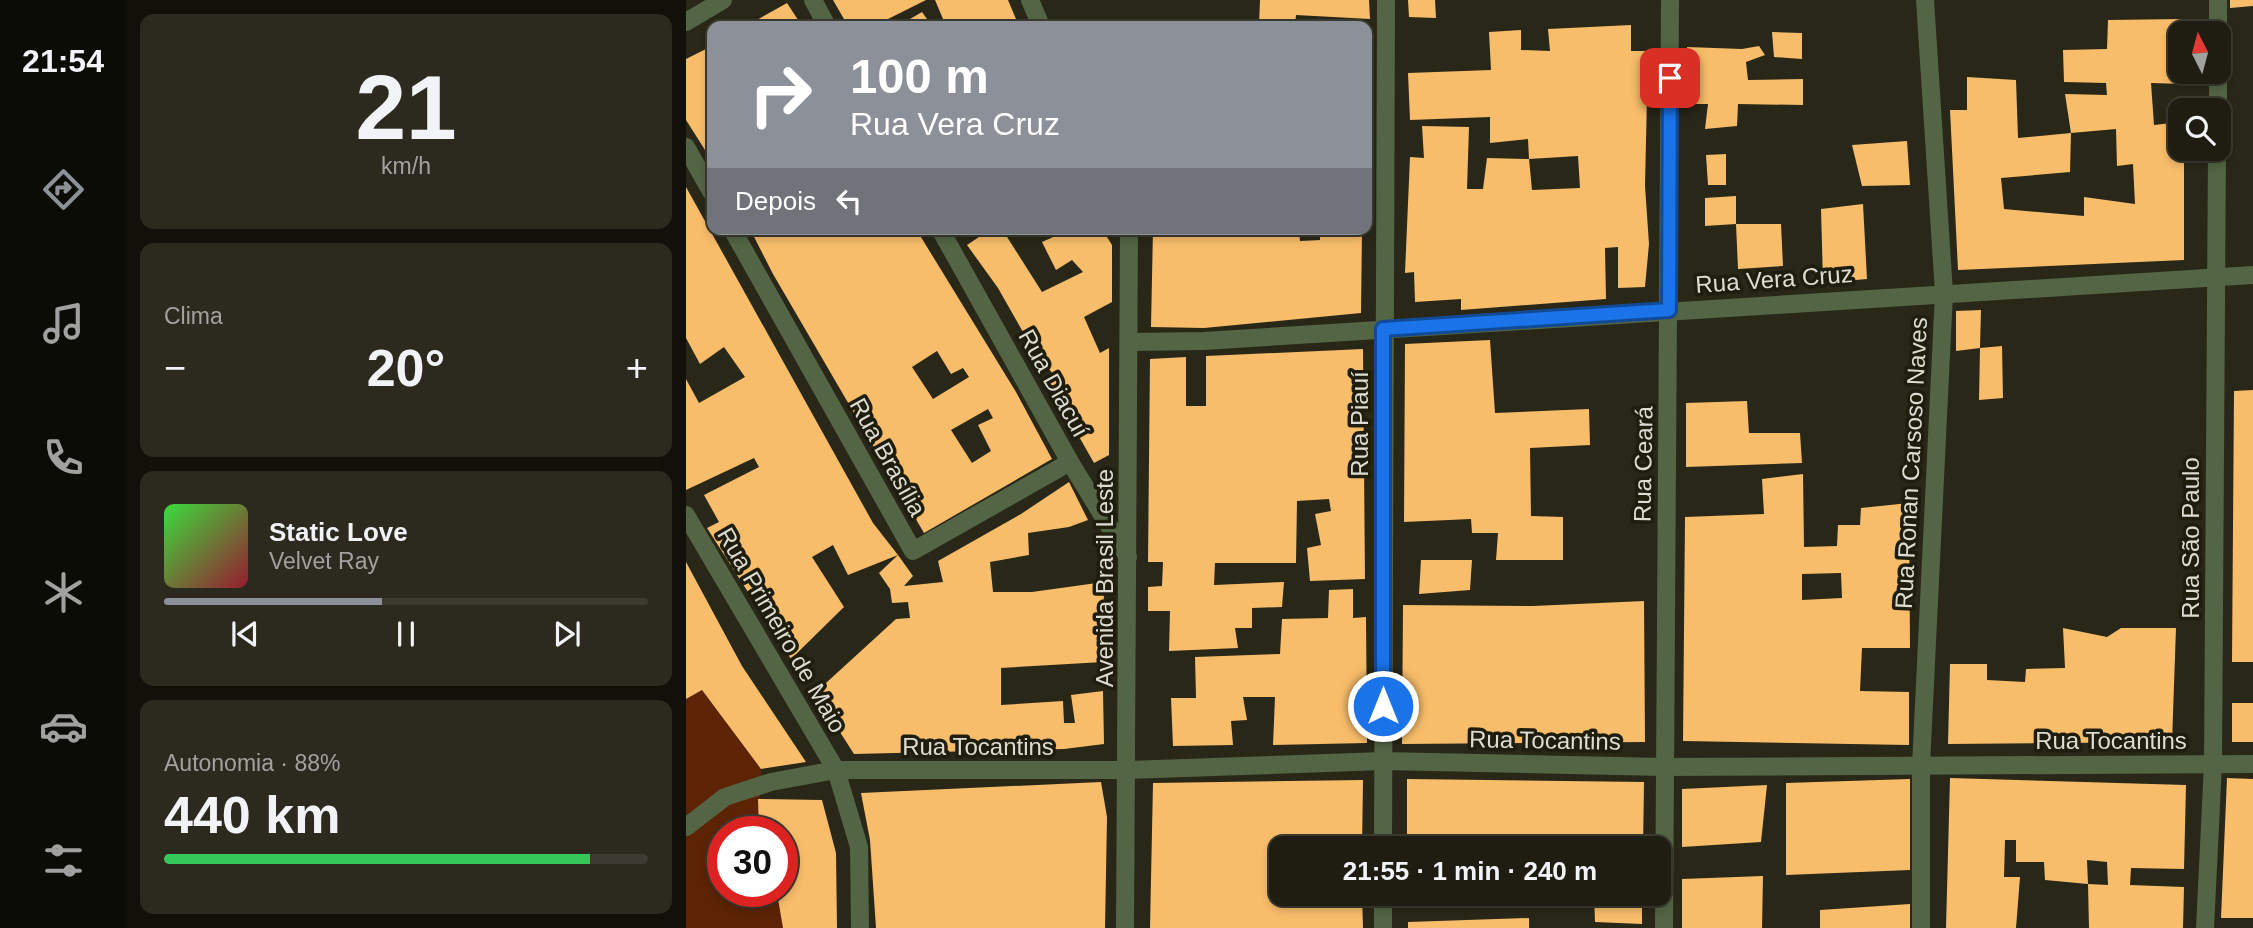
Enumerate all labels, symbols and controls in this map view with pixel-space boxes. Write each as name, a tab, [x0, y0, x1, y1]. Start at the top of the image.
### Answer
north arrow	[2168, 21, 2231, 84]
map controls	[2168, 21, 2231, 161]
text: 21:54	[22, 43, 104, 79]
pin	[1640, 48, 1700, 108]
icon: right	[735, 49, 826, 140]
text: 100 m	[850, 49, 989, 103]
text: 21	[355, 57, 457, 158]
icon: arrive	[1651, 59, 1689, 97]
button: search	[2168, 98, 2231, 161]
text: Rua Vera Cruz	[850, 106, 1060, 142]
text: km/h	[381, 153, 431, 179]
icon: directions	[39, 165, 88, 214]
icon: left	[830, 182, 868, 220]
text: Depois	[735, 186, 816, 216]
street label: Rua Vera Cruz	[1695, 260, 1853, 298]
icon: music	[39, 299, 88, 348]
text: Clima	[164, 303, 223, 329]
street label: Rua Ronan Carsoso Naves	[1890, 316, 1932, 610]
street label: Rua Diacuí	[1013, 325, 1095, 442]
text: 20°	[367, 339, 445, 397]
text: −	[164, 347, 186, 389]
text: +	[626, 347, 648, 389]
street label: Rua Piauí	[1346, 371, 1373, 477]
street label: Rua Brasília	[845, 393, 932, 521]
street label: Rua Ceará	[1628, 405, 1658, 522]
icon: phone	[39, 433, 88, 482]
street label: Rua São Paulo	[2177, 457, 2204, 619]
street label: Avenida Brasil Leste	[1091, 469, 1118, 687]
text: Static Love	[269, 517, 408, 547]
street label: Rua Primeiro de Maio	[712, 523, 852, 737]
text: Velvet Ray	[269, 548, 379, 574]
icon: climate	[39, 568, 88, 617]
icon: previous	[226, 615, 264, 653]
icon: pause	[387, 615, 425, 653]
icon: next	[548, 615, 586, 653]
position arrow	[1346, 669, 1420, 743]
icon: car	[39, 702, 88, 751]
street label: Rua Tocantins	[1469, 725, 1621, 755]
street label: Rua Tocantins	[2035, 727, 2187, 754]
street label: Rua Tocantins	[902, 733, 1054, 760]
text: Autonomia · 88%	[164, 750, 340, 776]
text: 440 km	[164, 786, 340, 844]
speed limit sign: 30	[707, 816, 798, 907]
icon: filters	[39, 836, 88, 885]
text: 21:55 · 1 min · 240 m	[1343, 856, 1597, 886]

